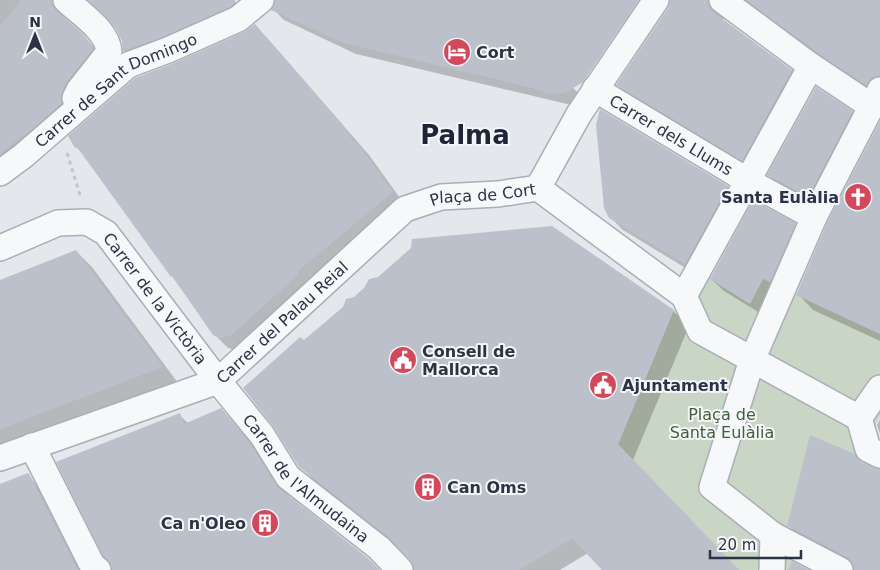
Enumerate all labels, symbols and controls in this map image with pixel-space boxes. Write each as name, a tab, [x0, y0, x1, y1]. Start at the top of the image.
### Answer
north arrow	[10, 10, 60, 60]
text: N	[29, 14, 41, 30]
street label: Carrer de Sant Domingo	[31, 29, 200, 151]
hotel icon: Cort	[442, 37, 472, 67]
place label: Cort	[476, 43, 515, 62]
street label: Carrer dels Llums	[606, 91, 736, 180]
district label: Palma	[420, 120, 510, 150]
street label: Plaça de Cort	[427, 179, 537, 210]
church icon: Santa Eulàlia	[843, 182, 873, 212]
place label: Santa Eulàlia	[721, 188, 839, 207]
street label: Carrer de la Victòria	[99, 229, 211, 368]
street label: Carrer del Palau Reial	[213, 257, 352, 388]
place label: Consell de Mallorca	[422, 342, 515, 379]
public building icon: Consell de Mallorca	[388, 345, 418, 375]
public building icon: Ajuntament	[588, 370, 618, 400]
place label: Ajuntament	[622, 376, 728, 395]
park label: Plaça de Santa Eulàlia	[670, 405, 774, 442]
street label: Carrer de l'Almudaina	[239, 410, 373, 547]
building icon: Can Oms	[413, 472, 443, 502]
place label: Can Oms	[447, 478, 526, 497]
building icon: Ca n'Oleo	[250, 508, 280, 538]
place label: Ca n'Oleo	[161, 514, 246, 533]
scale bar	[710, 528, 801, 560]
text: 20 m	[718, 536, 756, 554]

